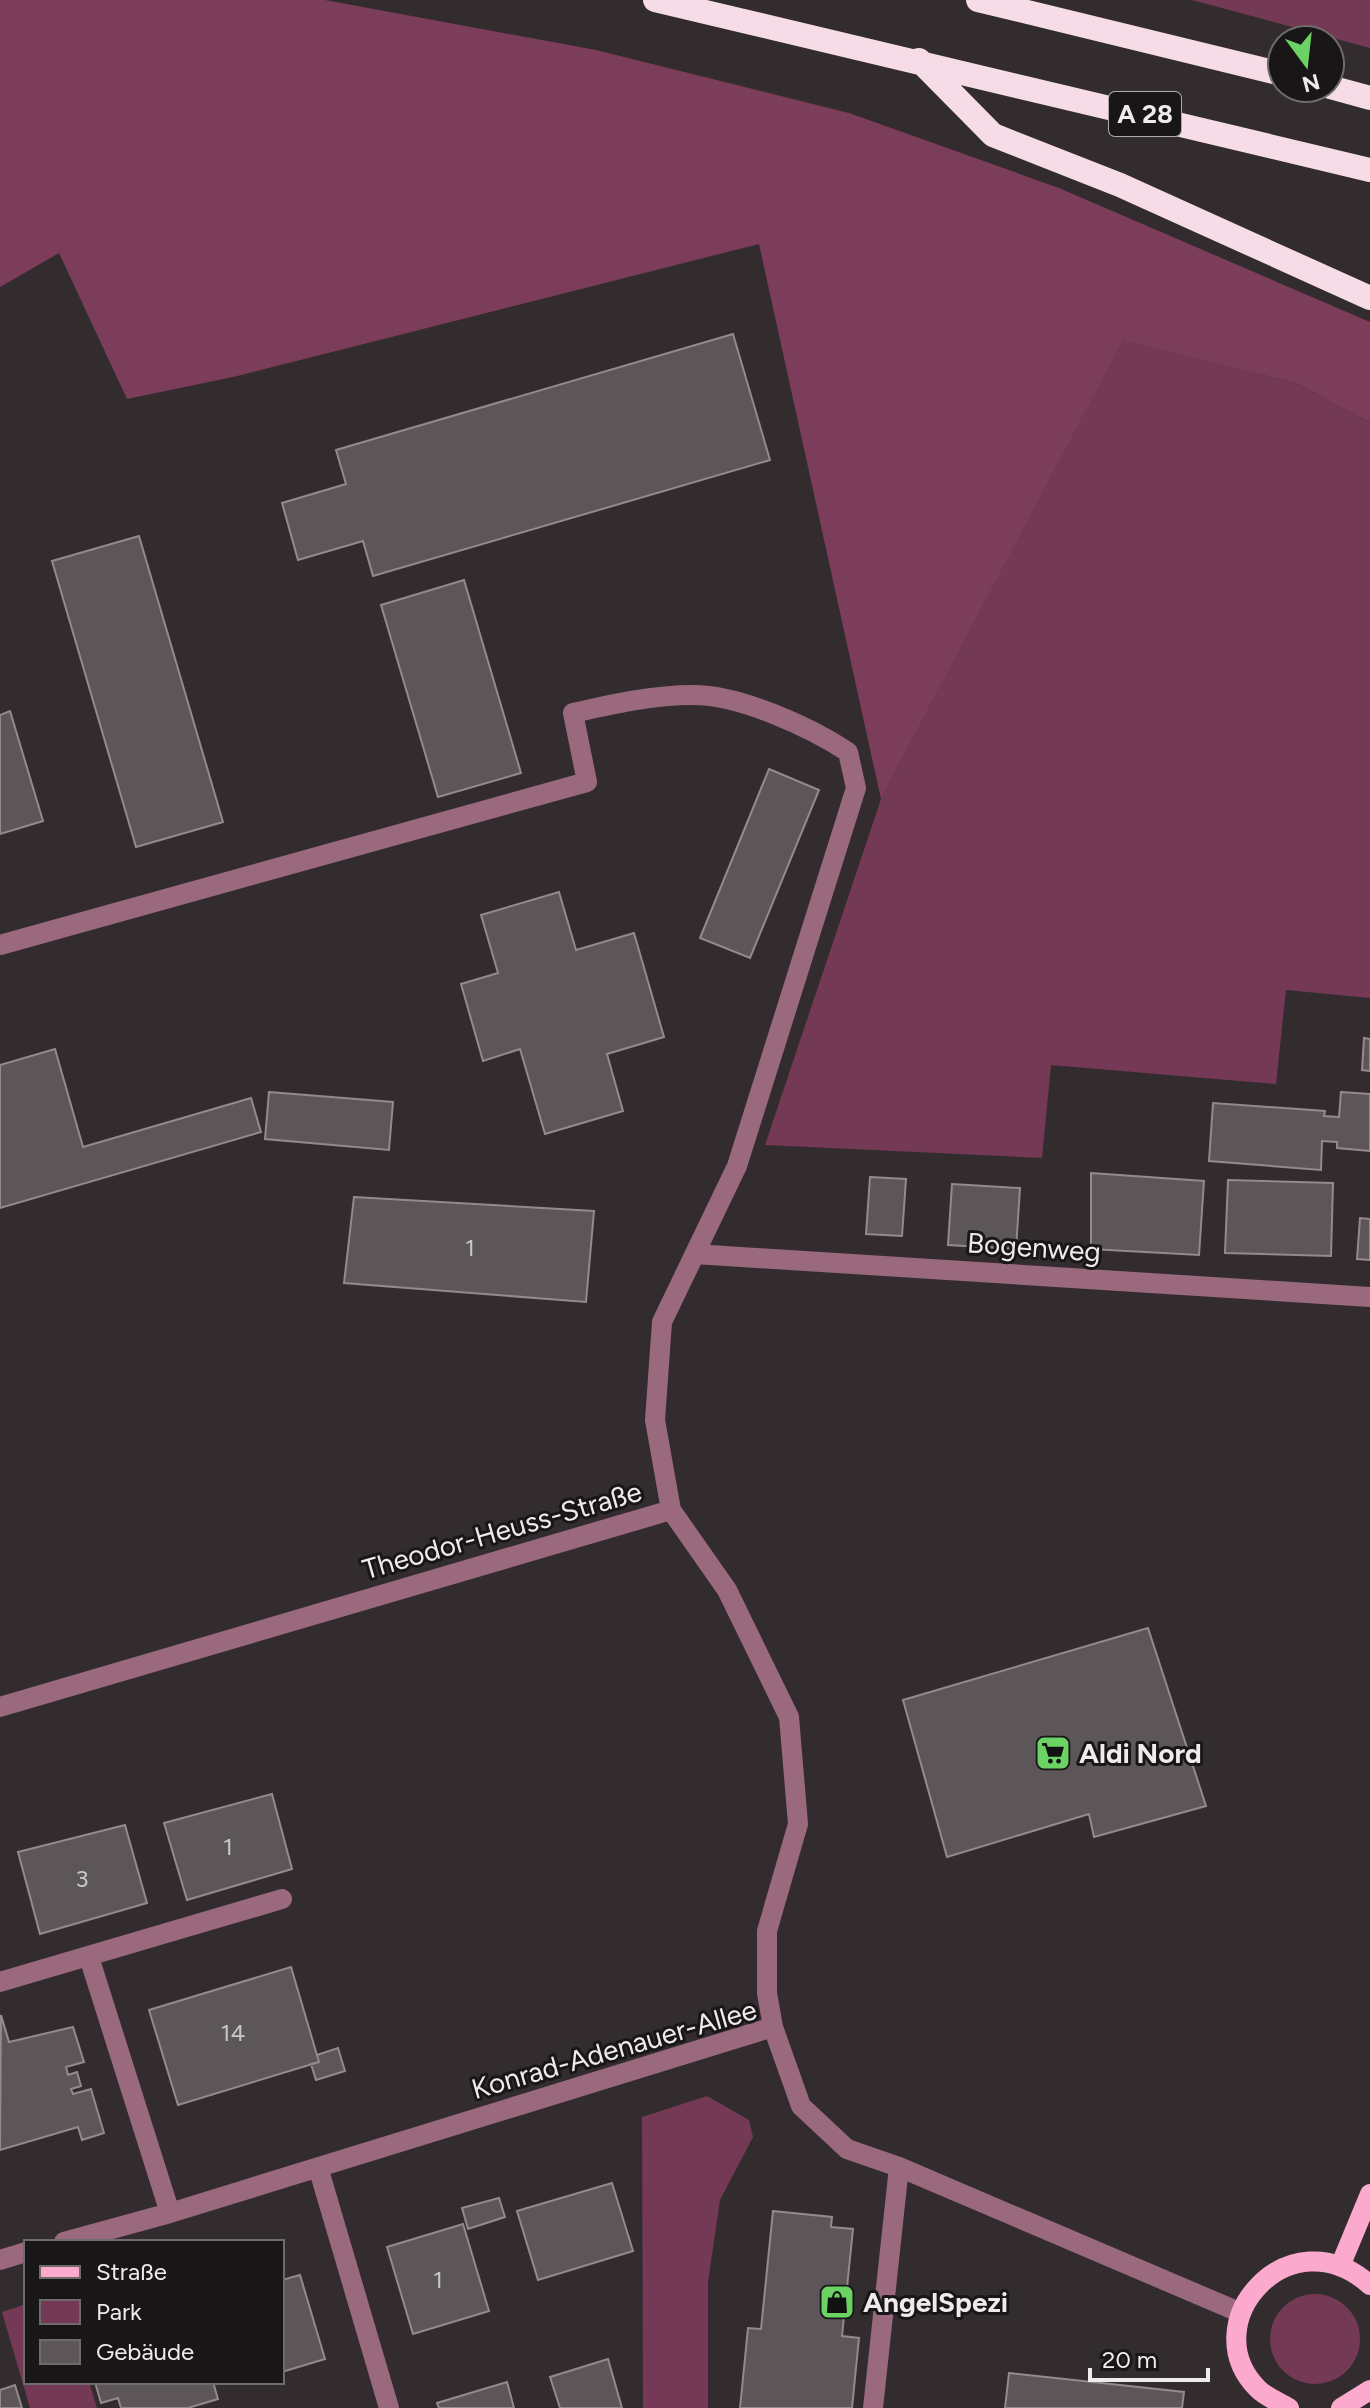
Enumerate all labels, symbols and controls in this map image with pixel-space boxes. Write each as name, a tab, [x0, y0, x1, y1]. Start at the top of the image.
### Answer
north arrow	[1266, 24, 1346, 104]
text: N	[1299, 68, 1323, 98]
road number: A 28	[1109, 92, 1181, 136]
street label: Bogenweg	[966, 1225, 1102, 1269]
house number: 1	[465, 1233, 475, 1262]
street label: Theodor-Heuss-Straße	[359, 1474, 645, 1586]
supermarket icon: Aldi Nord	[1034, 1734, 1072, 1772]
place label: Aldi Nord	[1079, 1736, 1202, 1770]
house number: 1	[223, 1832, 233, 1861]
house number: 3	[75, 1864, 89, 1893]
street label: Konrad-Adenauer-Allee	[468, 1992, 760, 2106]
house number: 14	[221, 2018, 245, 2047]
legend	[24, 2240, 284, 2384]
text: Straße	[96, 2257, 167, 2286]
house number: 1	[433, 2265, 443, 2294]
shop icon: AngelSpezi	[818, 2283, 856, 2321]
place label: AngelSpezi	[863, 2285, 1008, 2319]
text: Park	[96, 2297, 142, 2326]
scale bar	[1090, 2332, 1208, 2382]
text: Gebäude	[96, 2337, 194, 2366]
text: 20 m	[1102, 2345, 1157, 2374]

